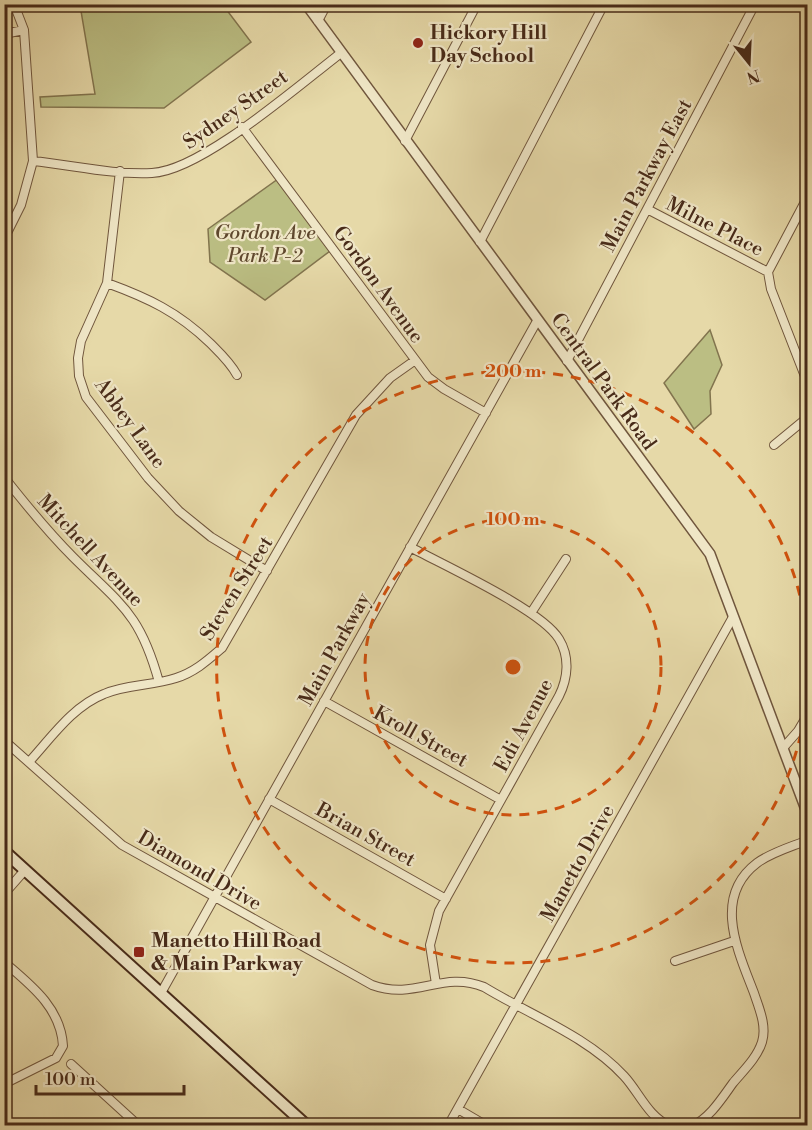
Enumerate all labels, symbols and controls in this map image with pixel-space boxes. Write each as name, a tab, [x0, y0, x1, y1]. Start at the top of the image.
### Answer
place label: Hickory Hill Day School	[430, 21, 547, 69]
north arrow	[719, 33, 779, 93]
marker: Hickory Hill Day School	[411, 36, 425, 50]
street label: Sydney Street	[179, 65, 293, 155]
text: N	[744, 65, 762, 88]
street label: Main Parkway East	[596, 95, 698, 256]
street label: Milne Place	[661, 192, 767, 263]
park label: Gordon Ave Park P-2	[214, 221, 316, 269]
street label: Gordon Avenue	[327, 221, 429, 348]
street label: Central Park Road	[545, 308, 661, 456]
text: 200 m	[485, 360, 542, 383]
street label: Abbey Lane	[88, 373, 171, 474]
street label: Mitchell Avenue	[31, 490, 148, 612]
text: 100 m	[486, 508, 540, 531]
street label: Steven Street	[195, 532, 279, 646]
street label: Main Parkway	[294, 589, 377, 711]
centre of rings	[503, 657, 523, 677]
street label: Edi Avenue	[489, 675, 559, 777]
street label: Kroll Street	[369, 701, 472, 774]
street label: Brian Street	[310, 797, 420, 873]
street label: Manetto Drive	[536, 801, 621, 927]
street label: Diamond Drive	[133, 826, 266, 917]
place label: Manetto Hill Road & Main Parkway	[151, 929, 322, 977]
marker: Manetto Hill Road & Main Parkway	[132, 945, 146, 959]
scale bar	[36, 1058, 184, 1096]
text: 100 m	[45, 1068, 96, 1091]

